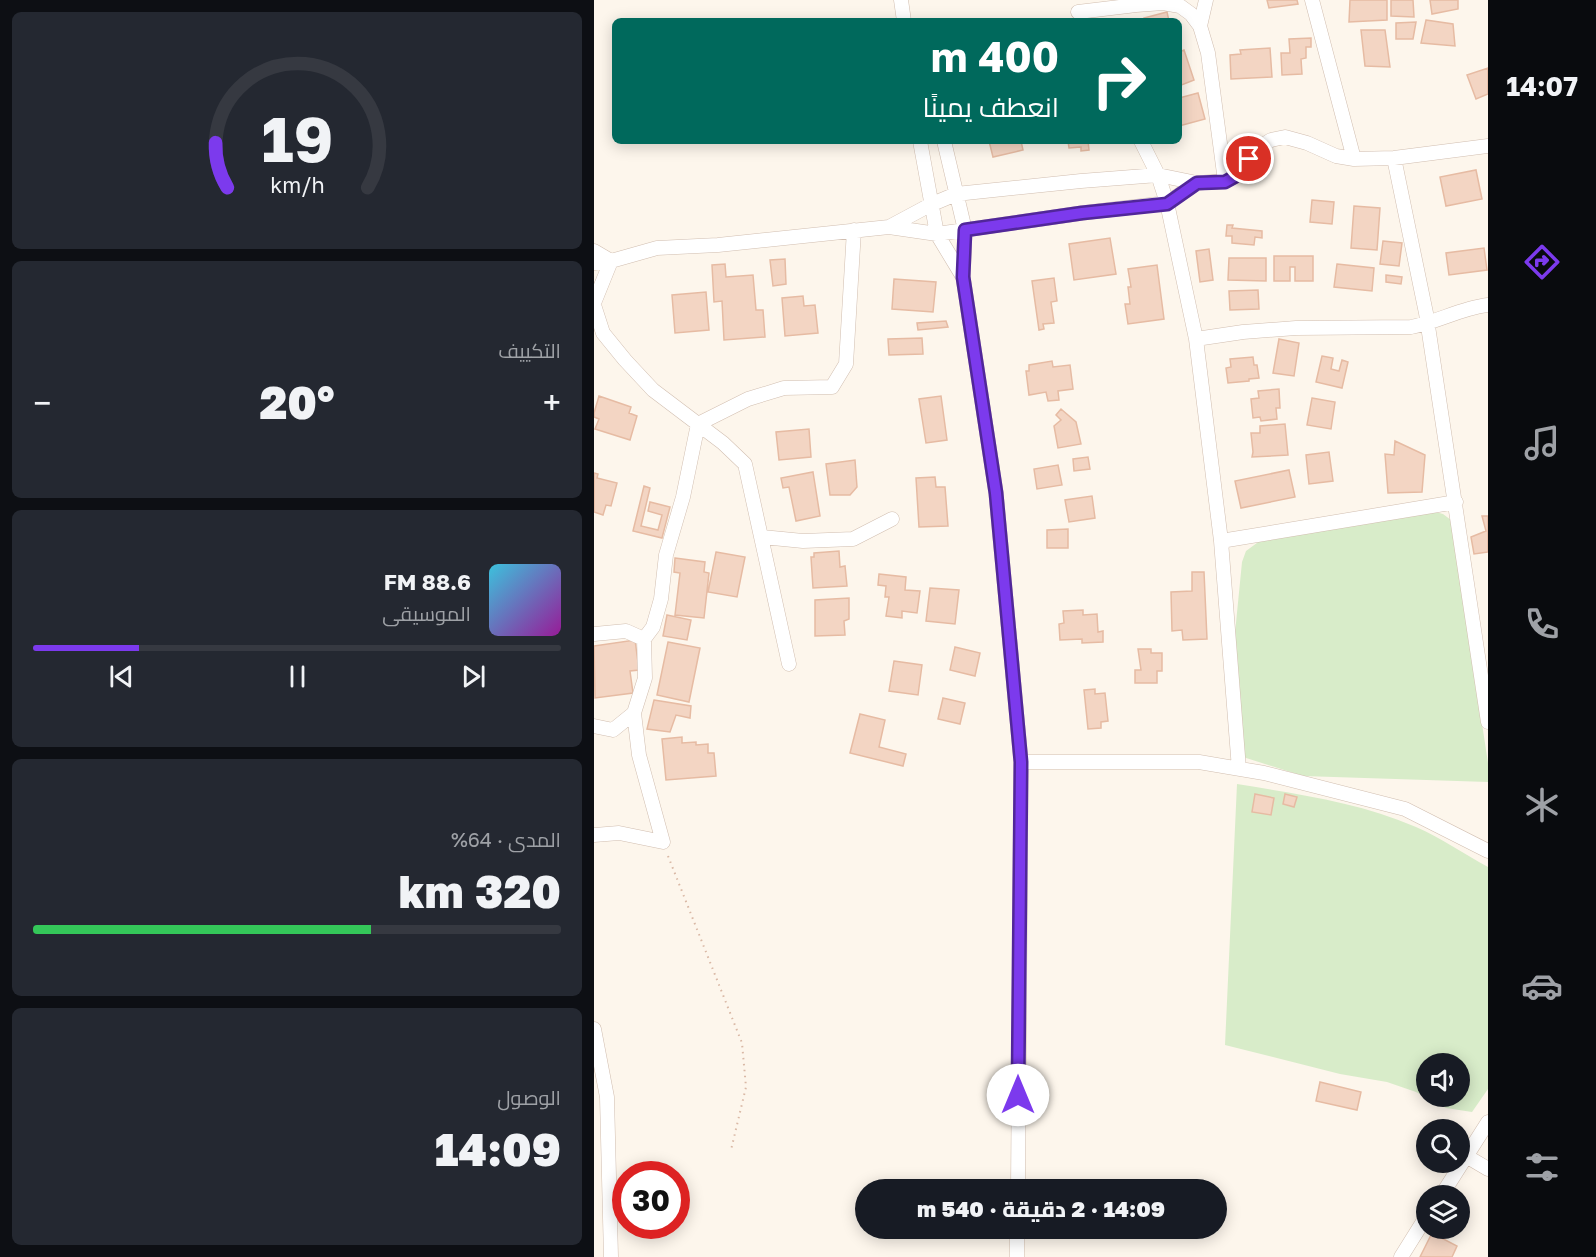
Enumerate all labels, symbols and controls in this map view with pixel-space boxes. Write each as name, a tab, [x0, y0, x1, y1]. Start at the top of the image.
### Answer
text: 400 m	[931, 31, 1059, 81]
icon: right	[1080, 42, 1158, 120]
text: 14:07	[1506, 70, 1578, 102]
text: انعطف يمينًا	[923, 91, 1059, 123]
text: 19	[261, 101, 333, 176]
pin	[1223, 133, 1274, 184]
icon: arrive	[1232, 142, 1265, 175]
text: km/h	[270, 172, 324, 198]
icon: directions	[1521, 241, 1563, 283]
text: التكييف	[498, 338, 561, 362]
text: 20°	[259, 375, 335, 429]
text: −	[33, 383, 51, 422]
text: +	[543, 383, 561, 422]
icon: music	[1521, 422, 1563, 464]
text: 88.6 FM	[384, 568, 471, 595]
text: الموسيقى	[382, 601, 471, 625]
icon: phone	[1521, 603, 1563, 645]
icon: previous	[105, 660, 138, 693]
icon: pause	[281, 660, 314, 693]
icon: next	[457, 660, 490, 693]
icon: climate	[1521, 784, 1563, 826]
text: المدى · 64%	[451, 827, 561, 851]
text: 320 km	[399, 864, 561, 918]
icon: car	[1521, 965, 1563, 1007]
map controls	[1416, 1053, 1470, 1239]
button: sound	[1416, 1053, 1470, 1107]
position arrow	[986, 1063, 1050, 1127]
text: الوصول	[497, 1085, 561, 1109]
button: search	[1416, 1119, 1470, 1173]
text: 14:09	[435, 1122, 561, 1176]
icon: filters	[1521, 1146, 1563, 1188]
speed limit sign: 30	[612, 1161, 690, 1239]
button: layers	[1416, 1185, 1470, 1239]
text: 14:09 · 2 دقيقة · 540 m	[917, 1195, 1165, 1222]

